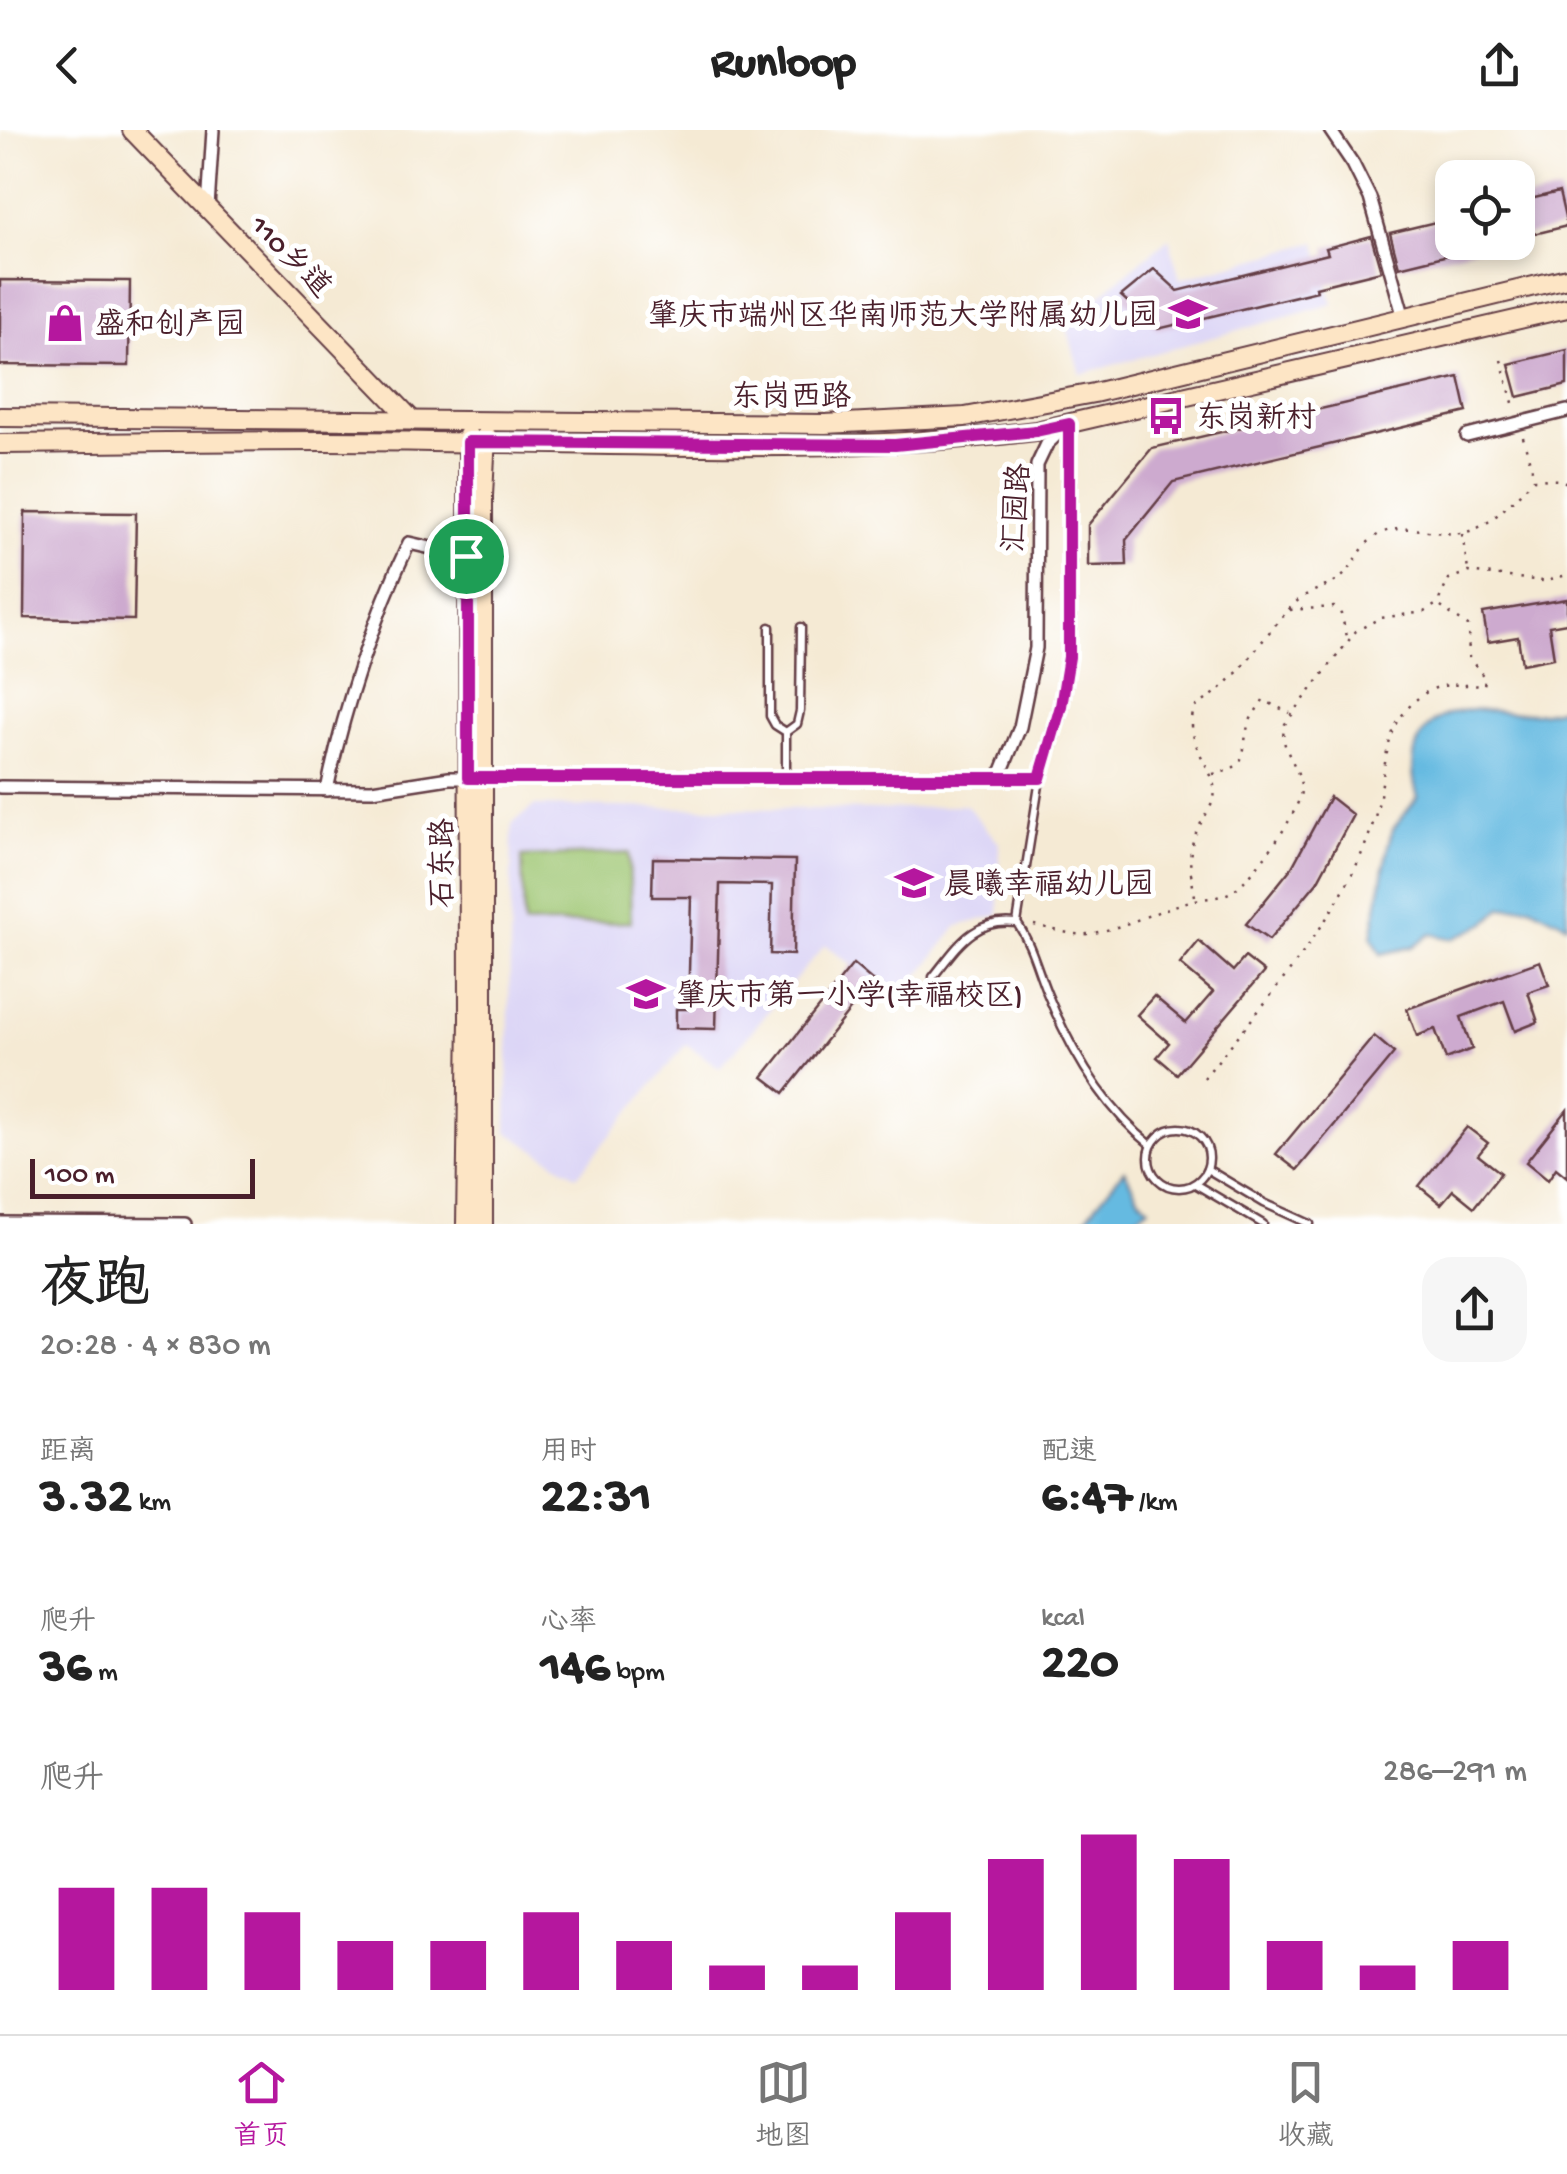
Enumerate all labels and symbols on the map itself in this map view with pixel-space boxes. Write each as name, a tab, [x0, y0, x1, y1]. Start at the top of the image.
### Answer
street label: 110乡道	[240, 207, 338, 307]
school or university icon: 肇庆市端州区华南师范大学附属幼儿园	[1167, 293, 1209, 335]
place label: 肇庆市端州区华南师范大学附属幼儿园	[648, 299, 1158, 336]
shop icon: 盛和创产园	[44, 302, 86, 344]
place label: 盛和创产园	[95, 308, 245, 345]
street label: 东岗西路	[731, 380, 851, 417]
bus stop icon: 东岗新村	[1145, 395, 1187, 437]
place label: 东岗新村	[1196, 401, 1316, 438]
street label: 汇园路	[997, 462, 1040, 554]
pin	[424, 514, 509, 599]
street label: 石东路	[426, 818, 463, 908]
school or university icon: 晨曦幸福幼儿园	[893, 862, 935, 904]
place label: 晨曦幸福幼儿园	[944, 868, 1154, 905]
school or university icon: 肇庆市第一小学(幸福校区)	[625, 973, 667, 1015]
place label: 肇庆市第一小学(幸福校区)	[676, 979, 1023, 1016]
scale bar	[30, 1154, 255, 1198]

